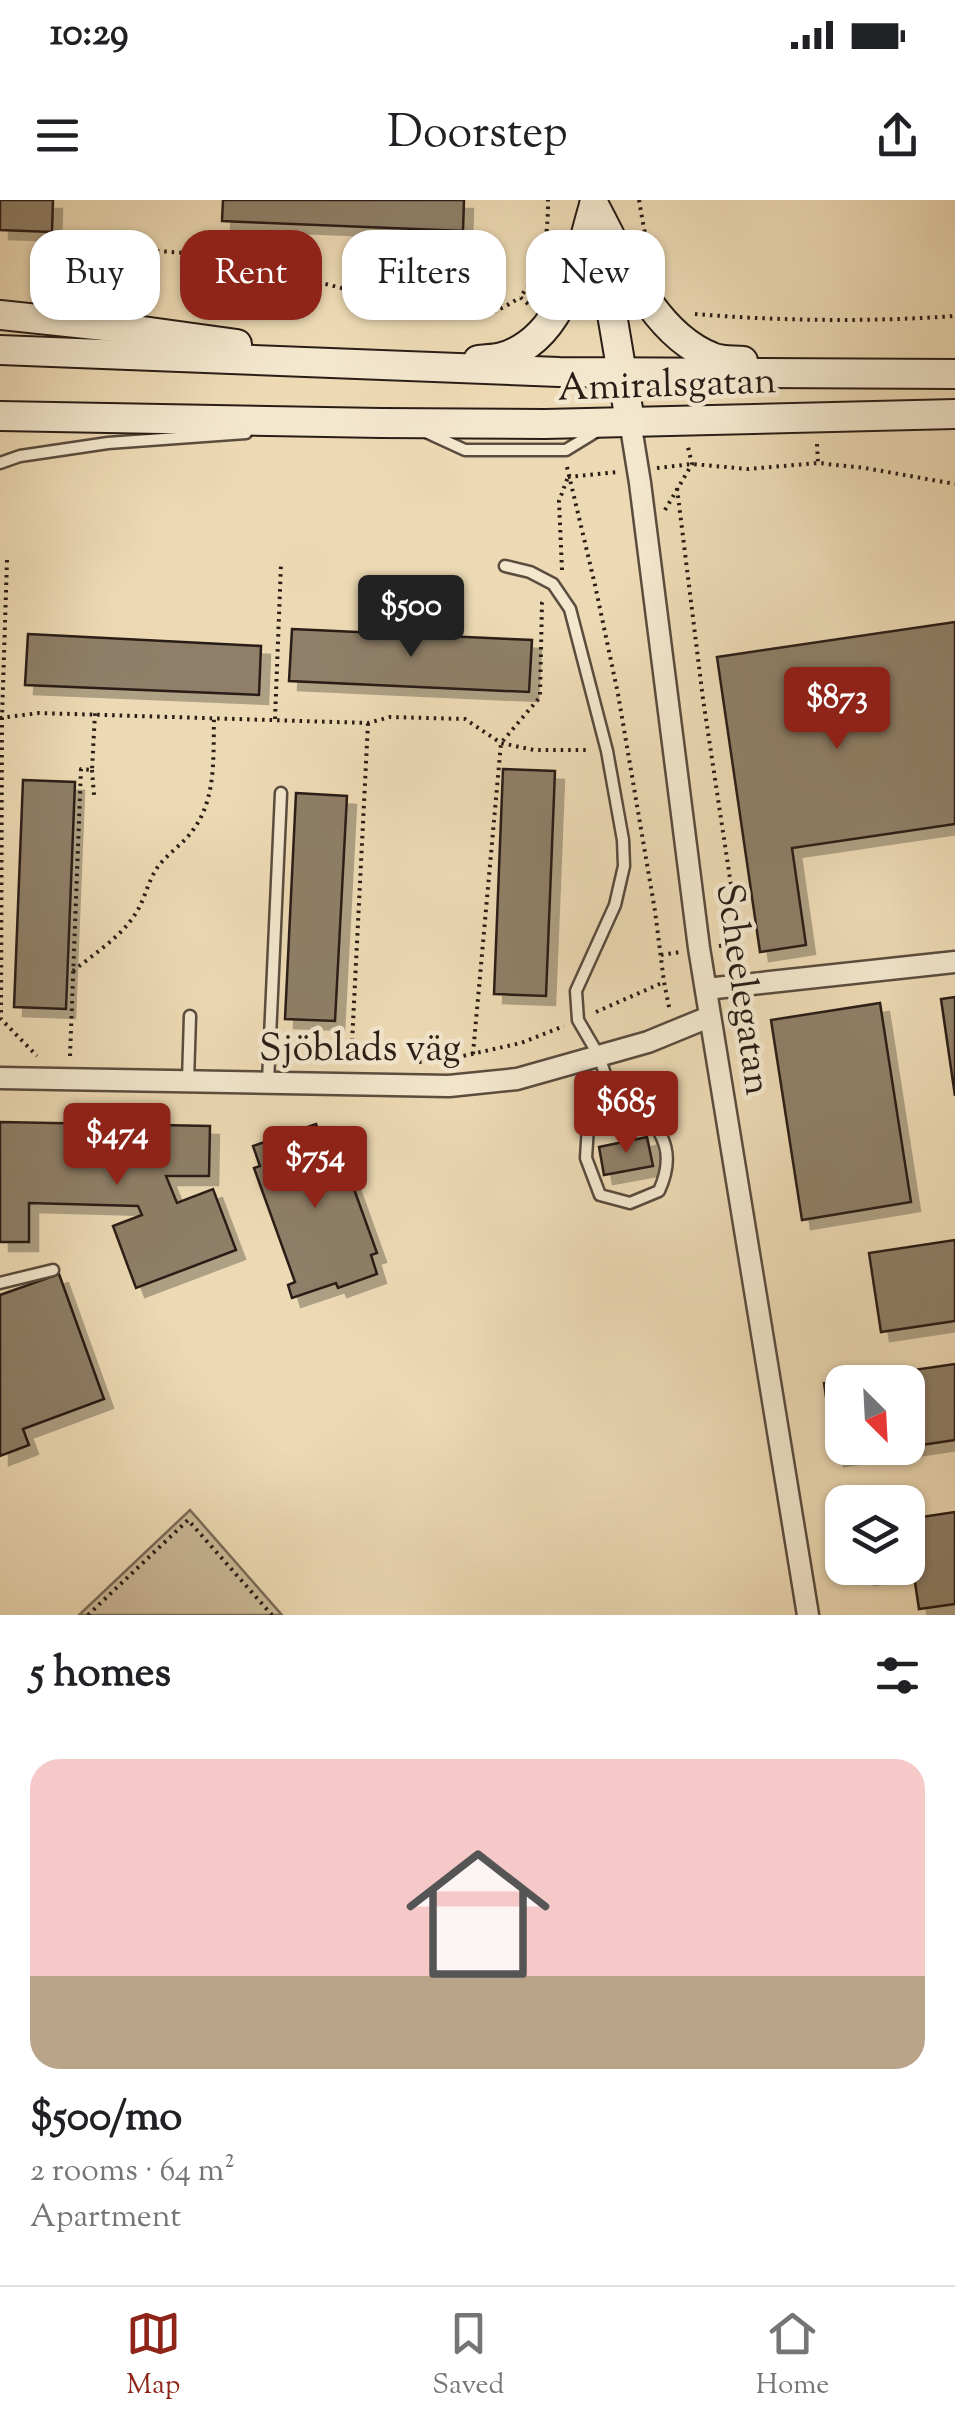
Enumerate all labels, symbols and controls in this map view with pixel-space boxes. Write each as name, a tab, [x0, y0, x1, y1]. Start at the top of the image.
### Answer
text: 10:29	[50, 8, 128, 62]
text: Doorstep	[387, 103, 568, 168]
icon: menu	[30, 108, 85, 163]
icon: share	[870, 108, 925, 163]
chip: Buy	[30, 230, 160, 320]
chip: Rent	[180, 230, 322, 320]
chip: Filters	[342, 230, 506, 320]
chip: New	[526, 230, 665, 320]
street label: Amiralsgatan	[557, 356, 777, 418]
pin: $500	[352, 575, 470, 660]
text: $500	[380, 584, 442, 630]
pin: $873	[778, 667, 896, 752]
text: $873	[806, 676, 868, 722]
street label: Scheelegatan	[699, 880, 783, 1099]
street label: Sjöblads väg	[259, 1024, 461, 1078]
pin: $685	[567, 1071, 685, 1156]
text: $685	[596, 1080, 656, 1126]
pin: $474	[58, 1103, 176, 1188]
text: $474	[85, 1112, 149, 1158]
pin: $754	[256, 1126, 374, 1211]
text: $754	[285, 1135, 345, 1181]
north arrow	[825, 1365, 925, 1465]
map controls	[825, 1365, 925, 1585]
button: layers	[825, 1485, 925, 1585]
text: 5 homes	[30, 1645, 171, 1705]
icon: filters	[870, 1648, 925, 1703]
icon: home	[388, 1824, 568, 2004]
text: $500/mo	[30, 2089, 182, 2149]
text: 2 rooms · 64 m²	[30, 2149, 235, 2195]
text: Apartment	[30, 2195, 181, 2241]
tab: Map	[126, 2306, 181, 2406]
tab: Saved	[432, 2306, 504, 2406]
tab: Home	[756, 2306, 829, 2406]

